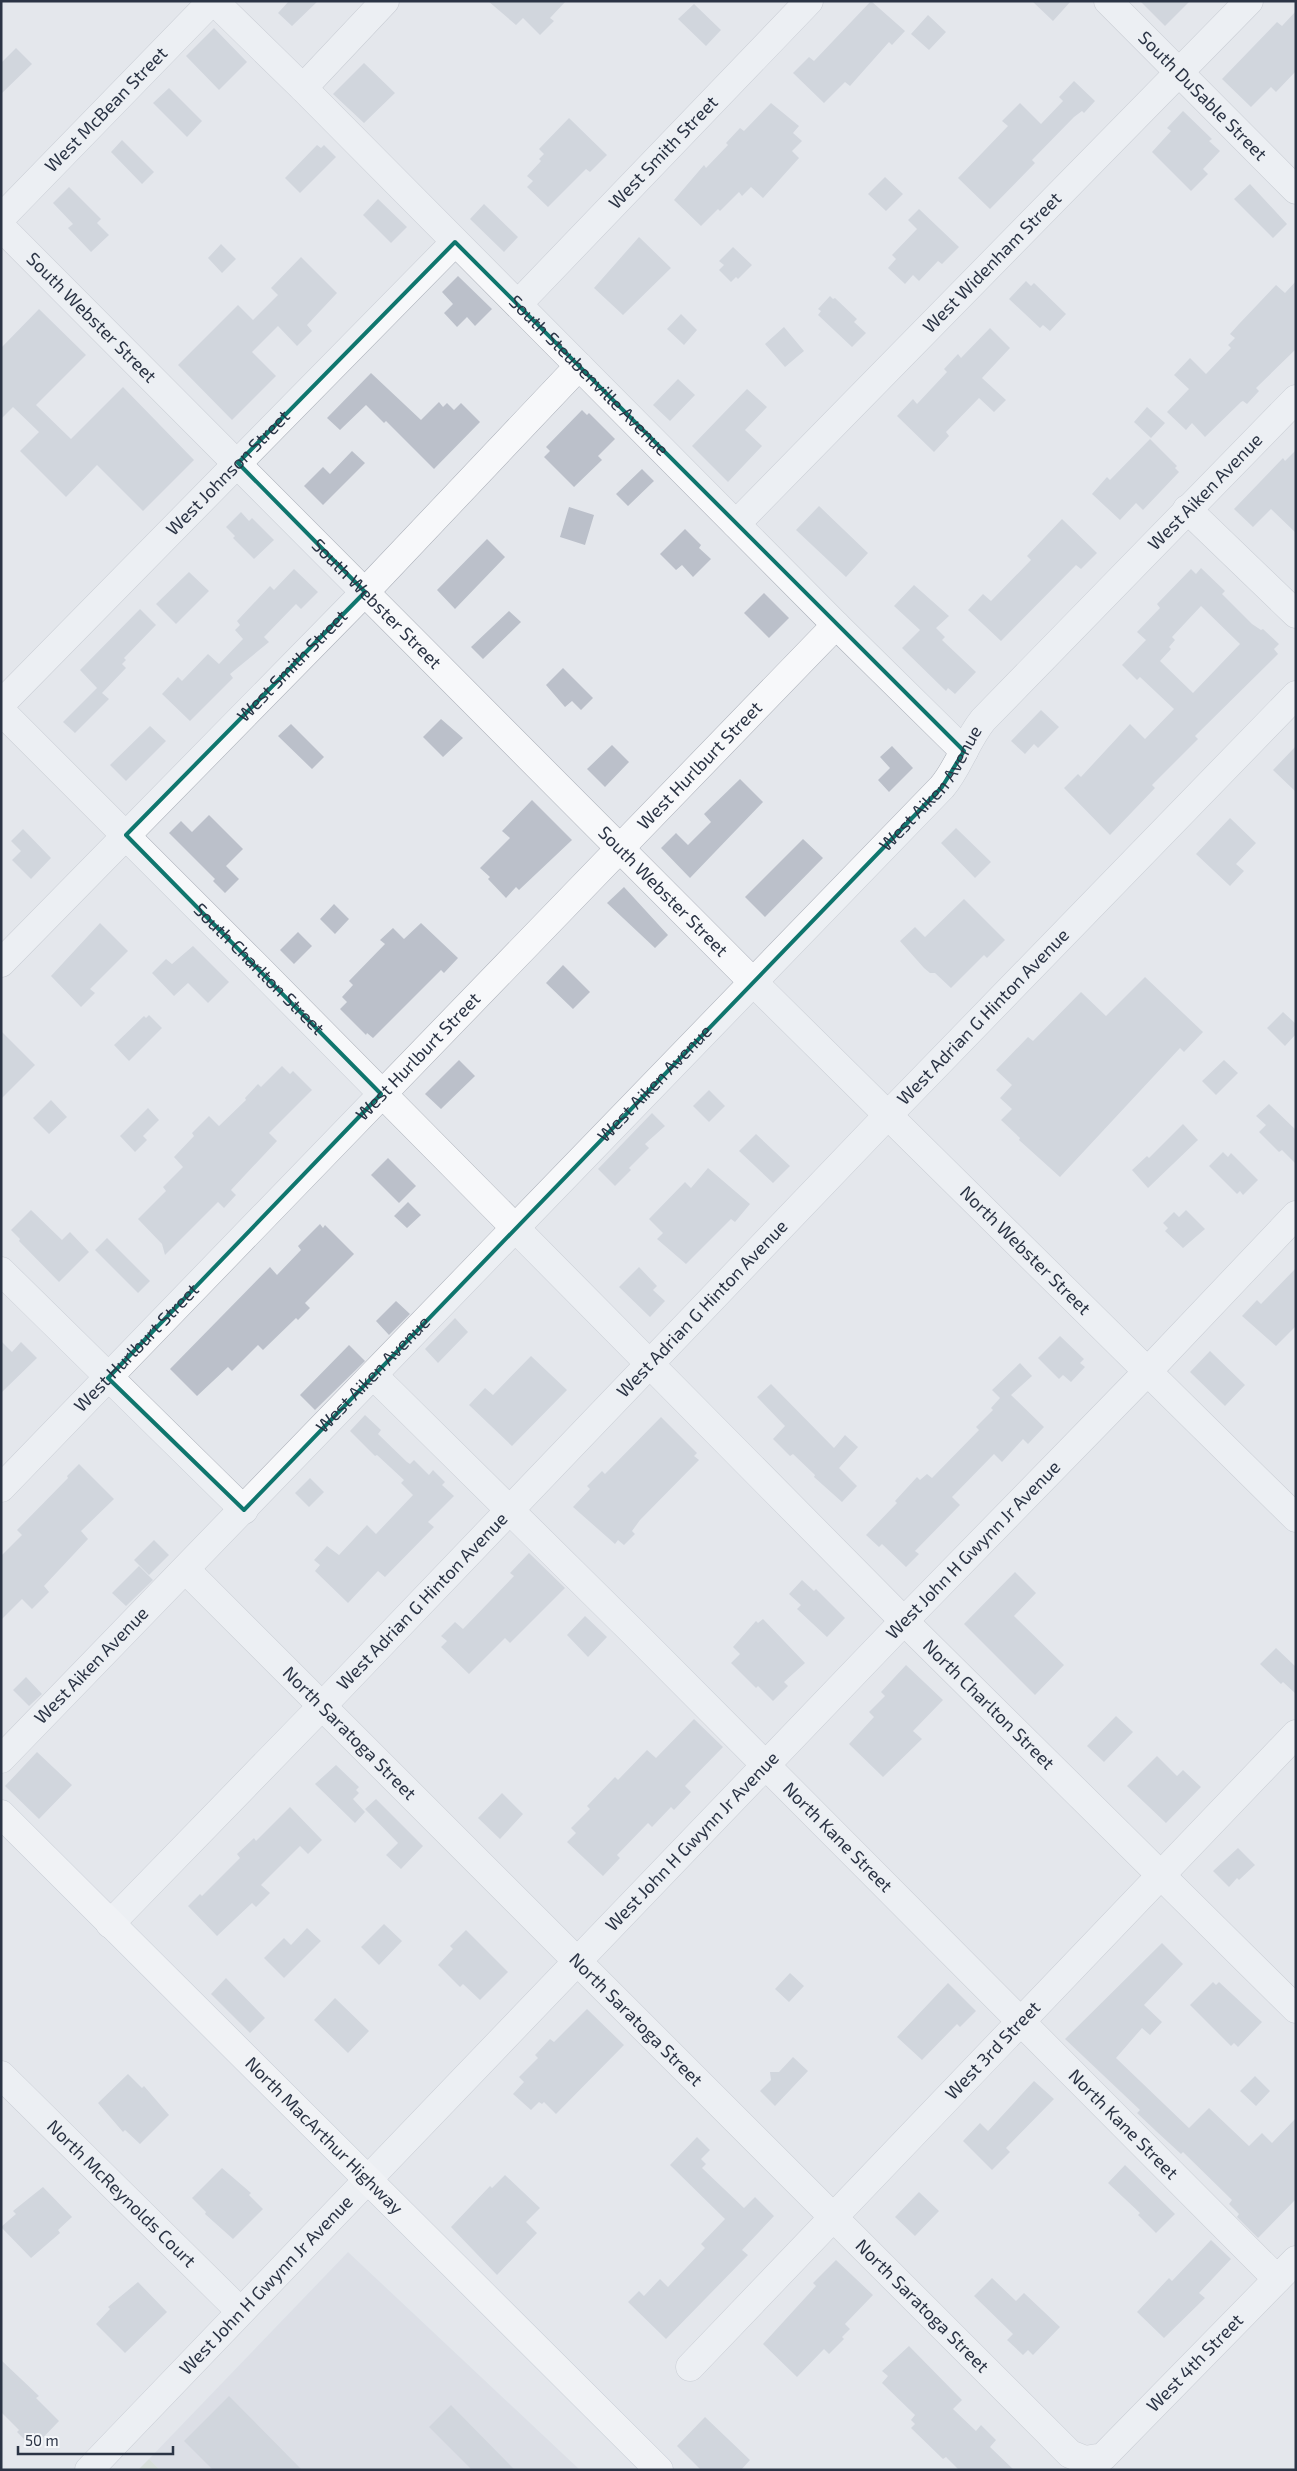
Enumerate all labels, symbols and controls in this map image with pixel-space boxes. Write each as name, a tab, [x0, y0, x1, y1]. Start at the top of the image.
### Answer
street label: South DuSable Street	[1134, 26, 1272, 165]
street label: West McBean Street	[40, 42, 172, 176]
street label: West Smith Street	[603, 91, 722, 213]
street label: West Widenham Street	[918, 187, 1066, 337]
street label: South Webster Street	[22, 247, 162, 387]
street label: South Steubenville Avenue	[505, 290, 674, 460]
street label: West Johnson Street	[161, 405, 294, 540]
street label: West Aiken Avenue	[1143, 428, 1266, 554]
street label: South Webster Street	[308, 533, 447, 673]
street label: West Smith Street	[232, 605, 351, 726]
street label: West Hurlburt Street	[632, 696, 766, 834]
street label: West Aiken Avenue	[874, 721, 986, 855]
street label: South Webster Street	[594, 821, 733, 961]
street label: South Charlton Street	[190, 898, 330, 1039]
street label: West Adrian G Hinton Avenue	[892, 924, 1073, 1109]
street label: West Hurlburt Street	[350, 987, 485, 1125]
street label: West Aiken Avenue	[592, 1020, 716, 1146]
street label: North Webster Street	[956, 1181, 1096, 1319]
street label: West Adrian G Hinton Avenue	[612, 1215, 792, 1402]
street label: West Hurlburt Street	[69, 1278, 203, 1416]
street label: West Aiken Avenue	[311, 1311, 434, 1437]
street label: West John H Gwynn Jr Avenue	[881, 1456, 1064, 1643]
street label: West Adrian G Hinton Avenue	[331, 1507, 512, 1694]
street label: West Aiken Avenue	[29, 1602, 152, 1728]
street label: North Charlton Street	[919, 1634, 1060, 1774]
street label: North Saratoga Street	[279, 1661, 421, 1804]
street label: West John H Gwynn Jr Avenue	[600, 1747, 783, 1935]
street label: North Kane Street	[779, 1777, 898, 1896]
street label: North Saratoga Street	[565, 1948, 708, 2090]
street label: West 3rd Street	[940, 1996, 1044, 2104]
street label: North MacArthur Highway	[241, 2052, 409, 2219]
street label: North Kane Street	[1065, 2064, 1183, 2183]
street label: North McReynolds Court	[43, 2115, 201, 2271]
street label: West John H Gwynn Jr Avenue	[174, 2190, 357, 2379]
street label: North Saratoga Street	[852, 2234, 994, 2377]
street label: West 4th Street	[1141, 2309, 1247, 2416]
scale bar	[18, 2424, 172, 2456]
text: 50 m	[25, 2431, 59, 2449]

